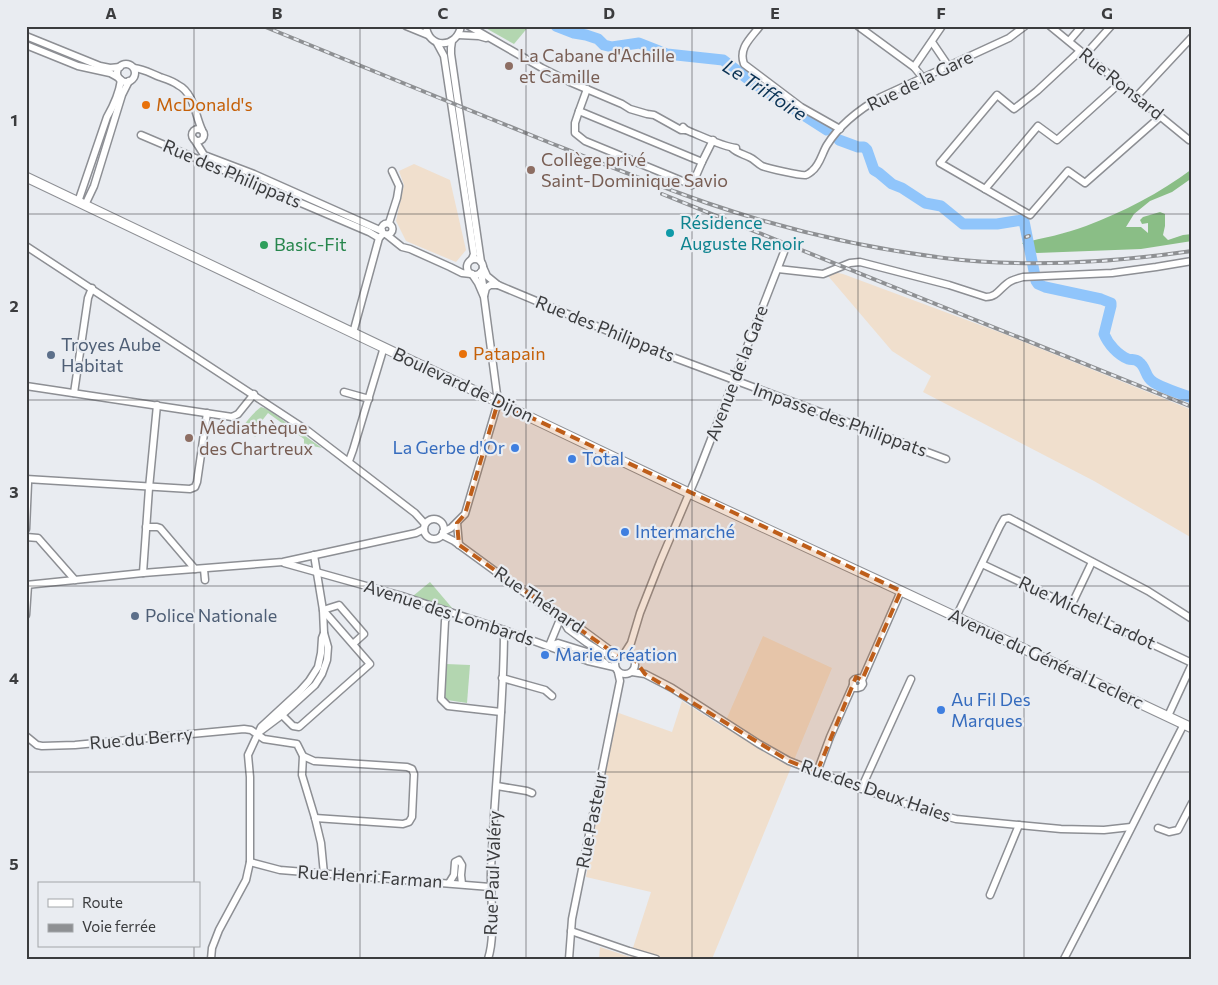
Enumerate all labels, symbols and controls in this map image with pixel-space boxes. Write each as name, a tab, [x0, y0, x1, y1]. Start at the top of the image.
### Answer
text: A	[105, 3, 117, 22]
text: B	[272, 3, 283, 22]
text: C	[438, 3, 449, 22]
text: D	[603, 3, 615, 22]
text: E	[770, 3, 780, 22]
text: F	[936, 3, 946, 22]
text: G	[1101, 3, 1113, 22]
street label: Rue Ronsard	[1075, 42, 1168, 124]
place label: La Cabane d'Achille et Camille	[519, 44, 675, 87]
street label: Rue de la Gare	[863, 45, 976, 115]
water label: Le Triffoire	[719, 54, 811, 125]
marker: La Cabane d'Achille et Camille	[503, 60, 515, 72]
place label: McDonald's	[156, 93, 253, 115]
marker: McDonald's	[140, 99, 152, 111]
text: 1	[10, 110, 18, 129]
street label: Rue des Philippats	[160, 134, 305, 212]
place label: Collège privé Saint-Dominique Savio	[541, 148, 728, 191]
marker: Collège privé Saint-Dominique Savio	[525, 164, 537, 176]
place label: Résidence Auguste Renoir	[680, 211, 804, 254]
marker: Résidence Auguste Renoir	[664, 227, 676, 239]
place label: Basic-Fit	[274, 233, 347, 255]
marker: Basic-Fit	[258, 239, 270, 251]
street label: Rue des Philippats	[533, 290, 678, 366]
text: 2	[9, 296, 19, 315]
street label: Avenue de la Gare	[700, 302, 772, 443]
place label: Troyes Aube Habitat	[61, 333, 161, 376]
street label: Boulevard de Dijon	[390, 342, 537, 426]
place label: Patapain	[473, 342, 546, 364]
marker: Patapain	[457, 348, 469, 360]
marker: Troyes Aube Habitat	[45, 349, 57, 361]
street label: Impasse des Philippats	[750, 377, 930, 461]
place label: Médiathèque des Chartreux	[199, 416, 314, 459]
marker: Médiathèque des Chartreux	[183, 432, 195, 444]
place label: La Gerbe d'Or	[392, 436, 505, 458]
marker: La Gerbe d'Or	[509, 442, 521, 454]
place label: Total	[582, 447, 624, 469]
marker: Total	[566, 453, 578, 465]
text: 3	[9, 482, 19, 501]
place label: Intermarché	[635, 520, 735, 542]
marker: Intermarché	[619, 526, 631, 538]
street label: Rue Thénard	[491, 561, 589, 637]
street label: Rue Michel Lardot	[1015, 571, 1159, 653]
street label: Avenue des Lombards	[362, 574, 537, 650]
street label: Avenue du Général Leclerc	[945, 603, 1148, 713]
place label: Police Nationale	[145, 604, 277, 626]
marker: Police Nationale	[129, 610, 141, 622]
place label: Marie Création	[555, 643, 677, 665]
marker: Marie Création	[539, 649, 551, 661]
text: 4	[9, 668, 19, 687]
place label: Au Fil Des Marques	[951, 688, 1031, 731]
marker: Au Fil Des Marques	[935, 704, 947, 716]
street label: Rue du Berry	[88, 723, 194, 753]
street label: Rue des Deux Haies	[798, 754, 954, 826]
street label: Rue Pasteur	[571, 770, 611, 870]
street label: Rue Paul Valéry	[479, 810, 505, 936]
text: 5	[9, 854, 19, 873]
street label: Rue Henri Farman	[297, 860, 443, 892]
legend	[38, 882, 200, 948]
text: Route	[82, 893, 123, 911]
text: Voie ferrée	[82, 917, 156, 935]

